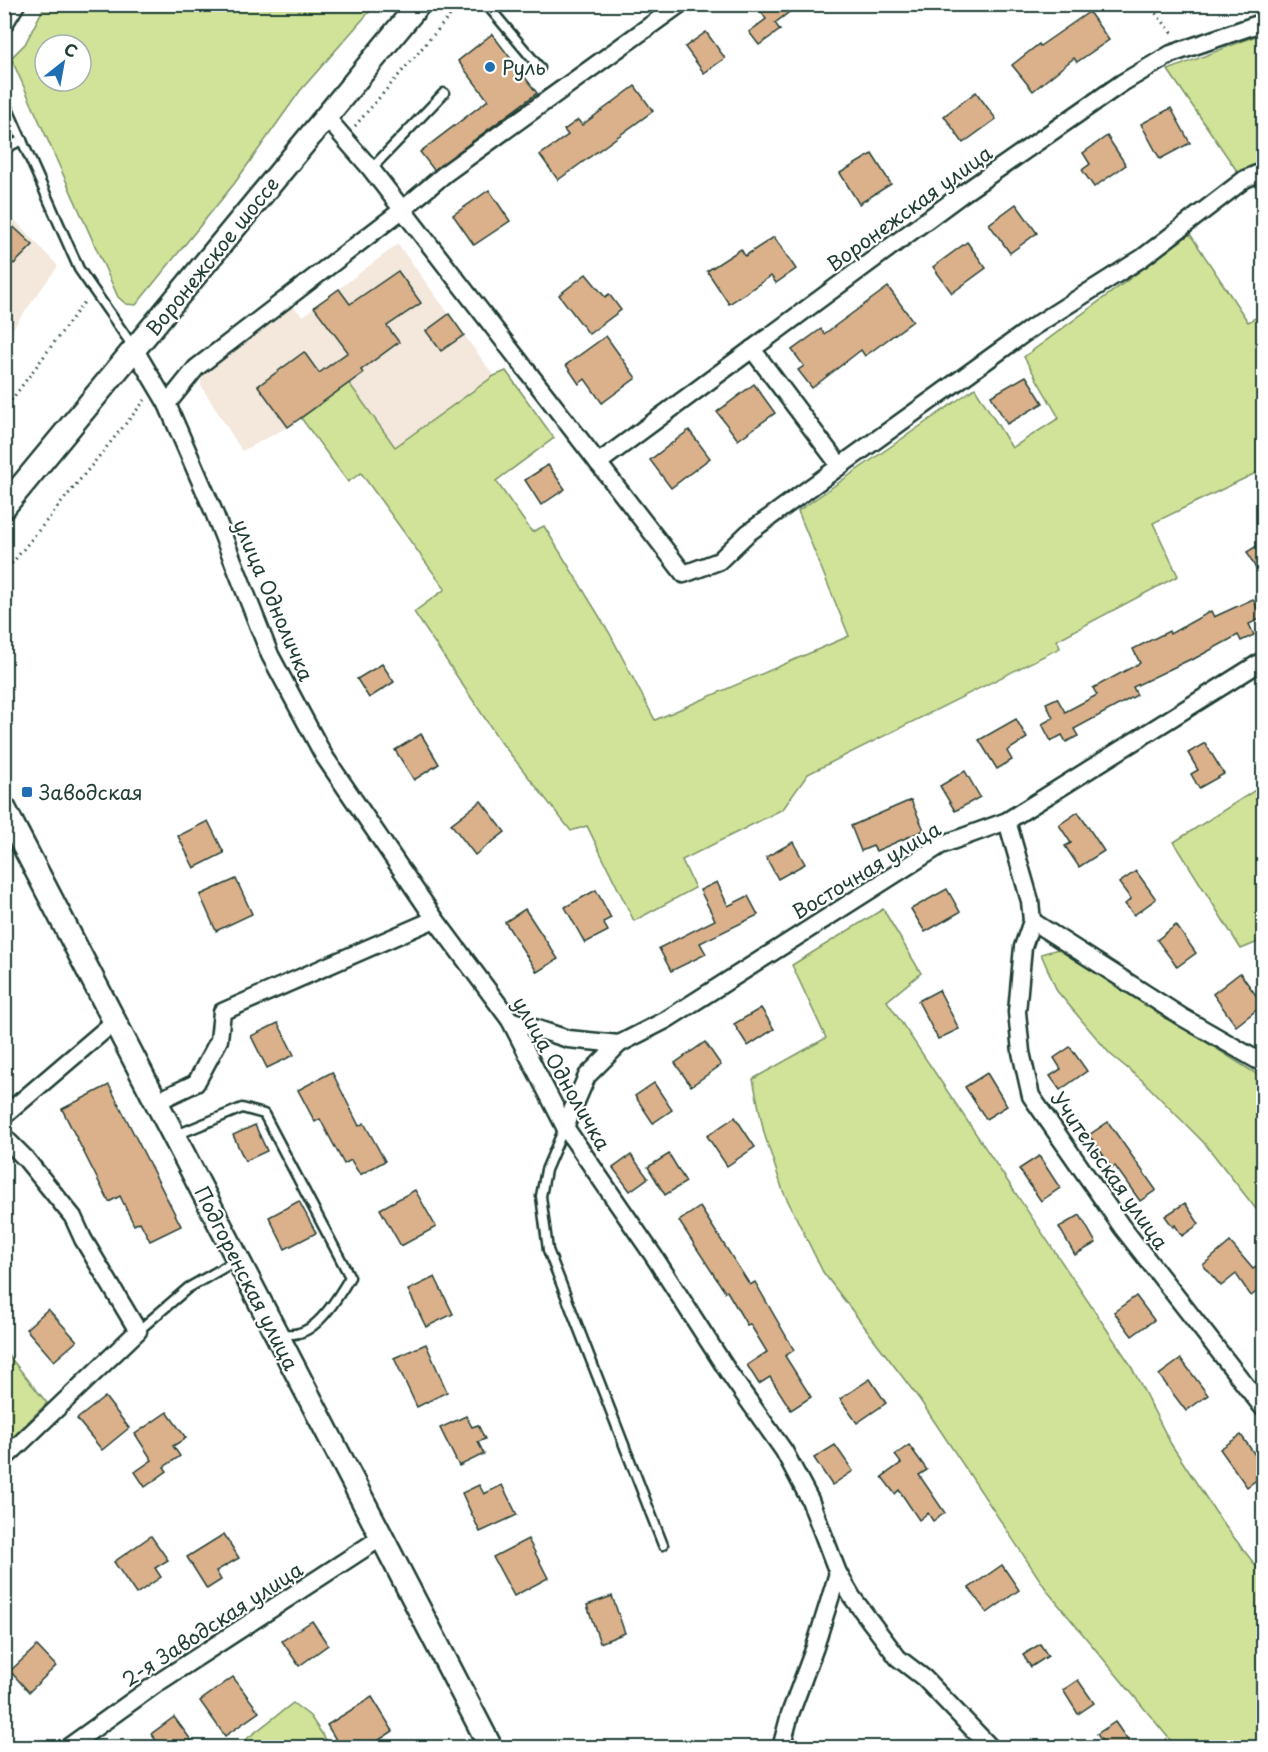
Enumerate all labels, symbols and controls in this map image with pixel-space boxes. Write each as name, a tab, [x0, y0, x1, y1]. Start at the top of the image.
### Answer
north arrow	[33, 33, 93, 93]
text: С	[60, 36, 83, 63]
place label: Руль	[502, 52, 546, 82]
marker: Руль	[483, 60, 497, 74]
street label: Воронежская улица	[820, 137, 998, 278]
street label: Воронежское шоссе	[138, 170, 286, 342]
street label: улица Одноличка	[226, 514, 322, 686]
place label: Заводская	[39, 777, 143, 807]
marker: Заводская	[20, 785, 34, 799]
street label: Восточная улица	[786, 813, 946, 926]
street label: улица Одноличка	[506, 990, 619, 1156]
street label: Учительская улица	[1044, 1085, 1176, 1256]
street label: Подгоренская улица	[188, 1181, 307, 1376]
street label: 2-я Заводская улица	[116, 1554, 309, 1694]

